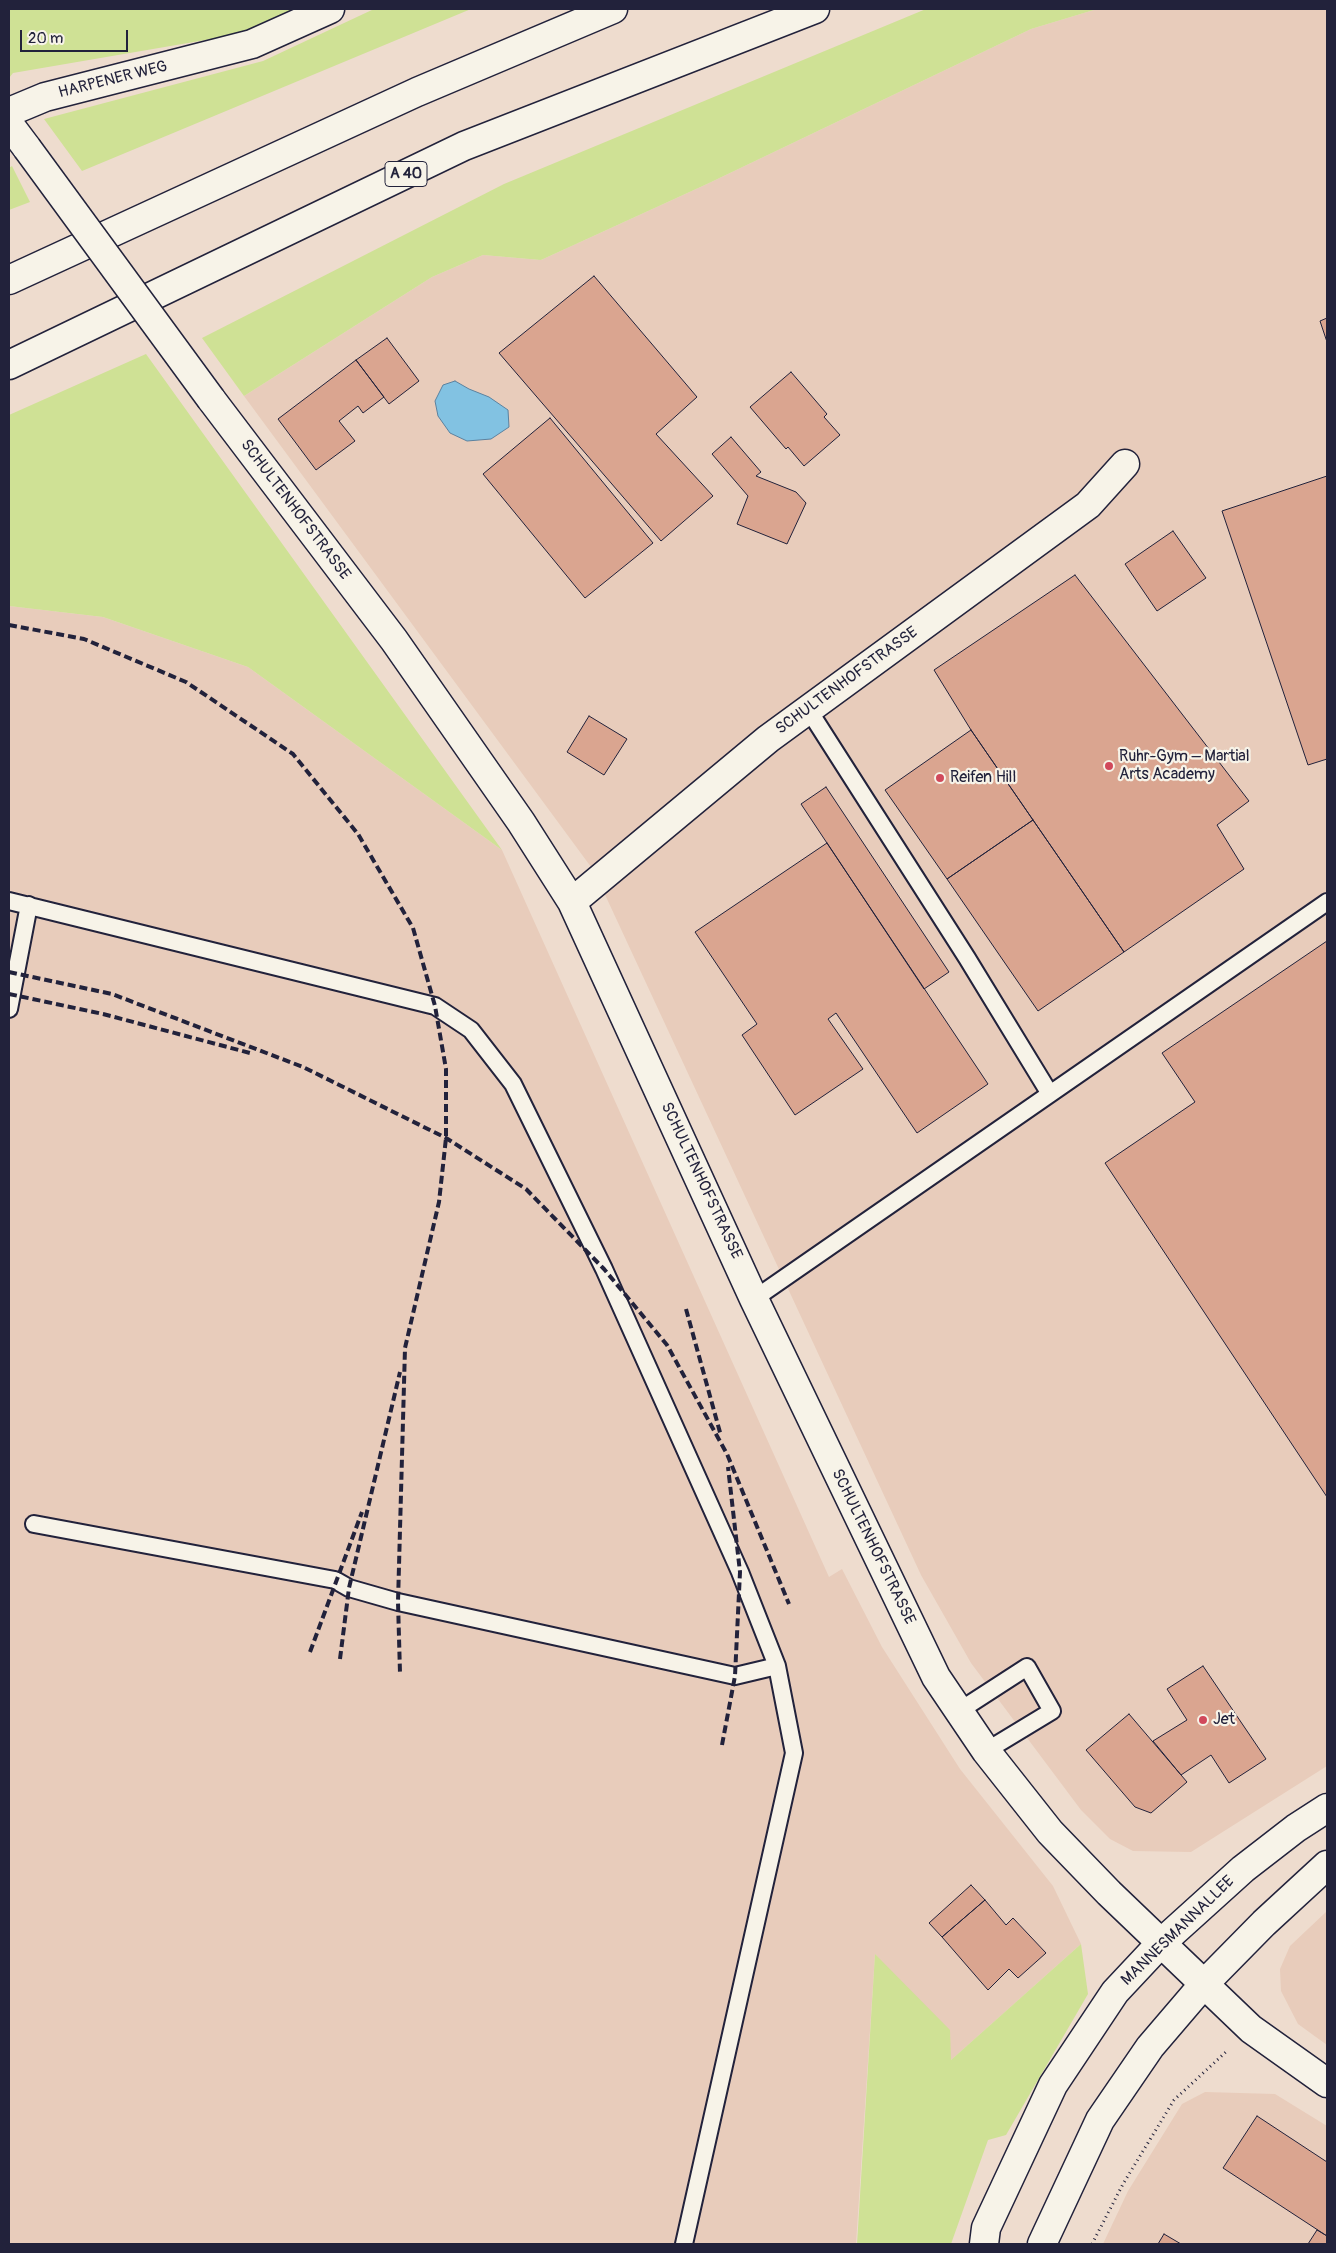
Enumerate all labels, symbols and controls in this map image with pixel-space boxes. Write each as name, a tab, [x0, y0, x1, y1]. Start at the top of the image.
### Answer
scale bar	[22, 20, 130, 52]
text: 20 m	[28, 29, 63, 48]
street label: HARPENER WEG	[56, 57, 170, 103]
road number: A 40	[385, 162, 427, 186]
street label: SCHULTENHOFSTRASSE	[236, 436, 354, 584]
street label: SCHULTENHOFSTRASSE	[772, 623, 922, 739]
place label: Ruhr-Gym – Martial Arts Academy	[1119, 747, 1250, 785]
marker: Ruhr-Gym – Martial Arts Academy	[1103, 760, 1115, 772]
place label: Reifen Hill	[950, 768, 1016, 788]
marker: Reifen Hill	[934, 772, 946, 784]
street label: SCHULTENHOFSTRASSE	[656, 1100, 746, 1262]
street label: SCHULTENHOFSTRASSE	[827, 1466, 919, 1628]
place label: Jet	[1213, 1710, 1235, 1730]
marker: Jet	[1197, 1714, 1209, 1726]
street label: MANNESMANNALLEE	[1117, 1872, 1239, 1990]

